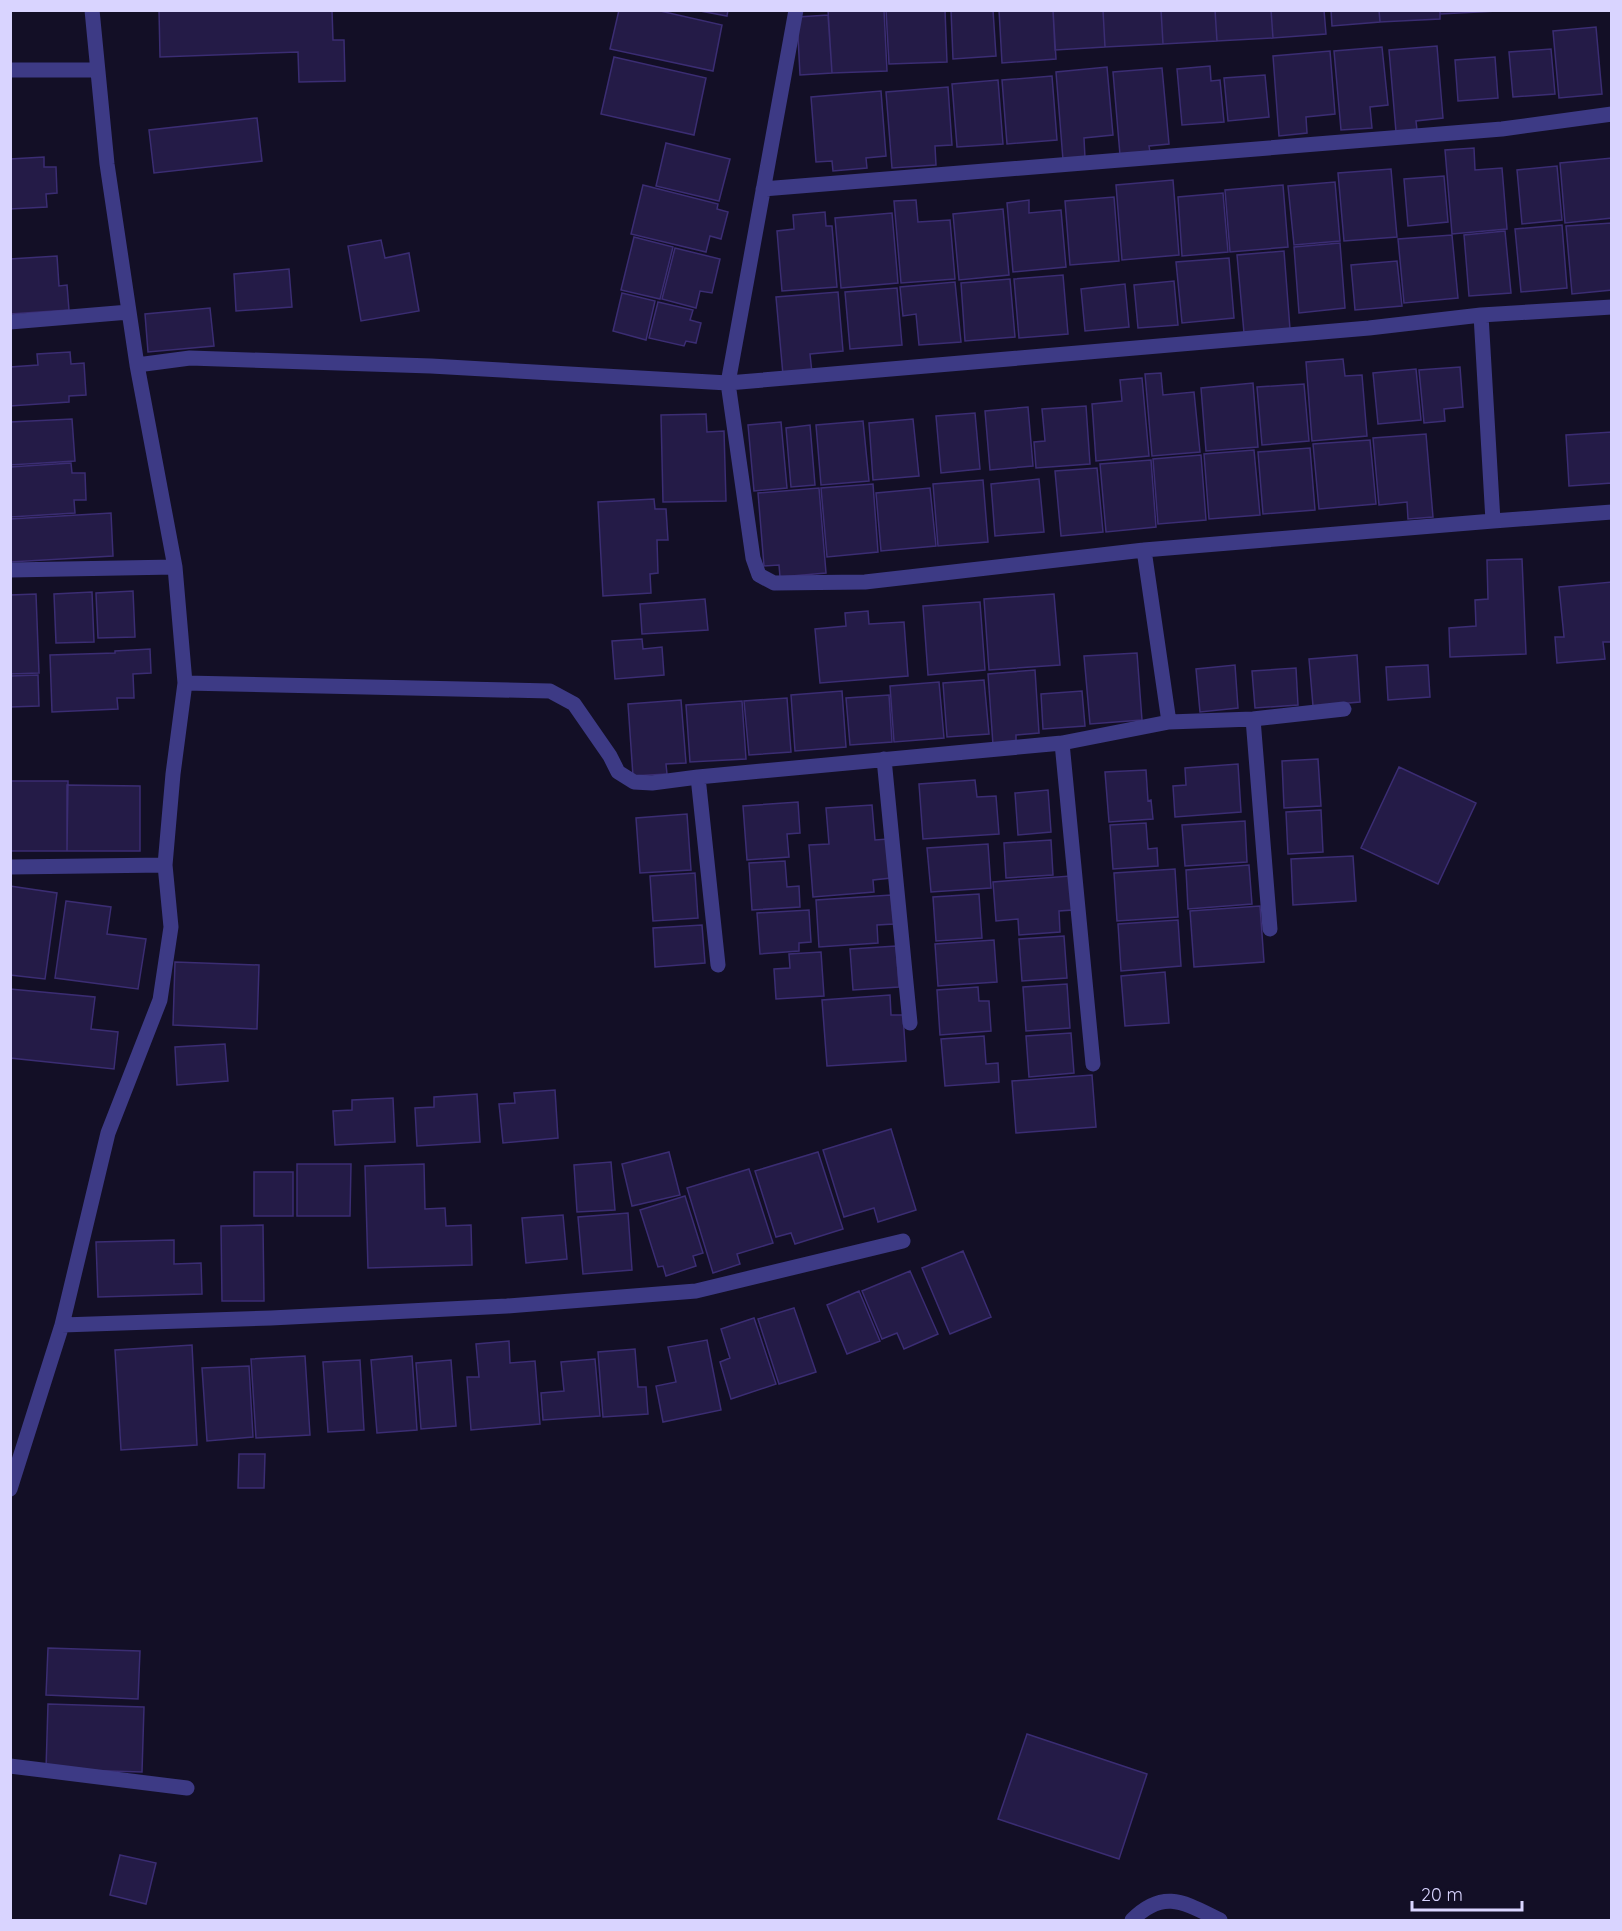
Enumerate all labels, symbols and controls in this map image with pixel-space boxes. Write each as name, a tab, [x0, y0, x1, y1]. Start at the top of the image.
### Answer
scale bar	[1412, 1874, 1522, 1912]
text: 20 m	[1421, 1883, 1463, 1906]

